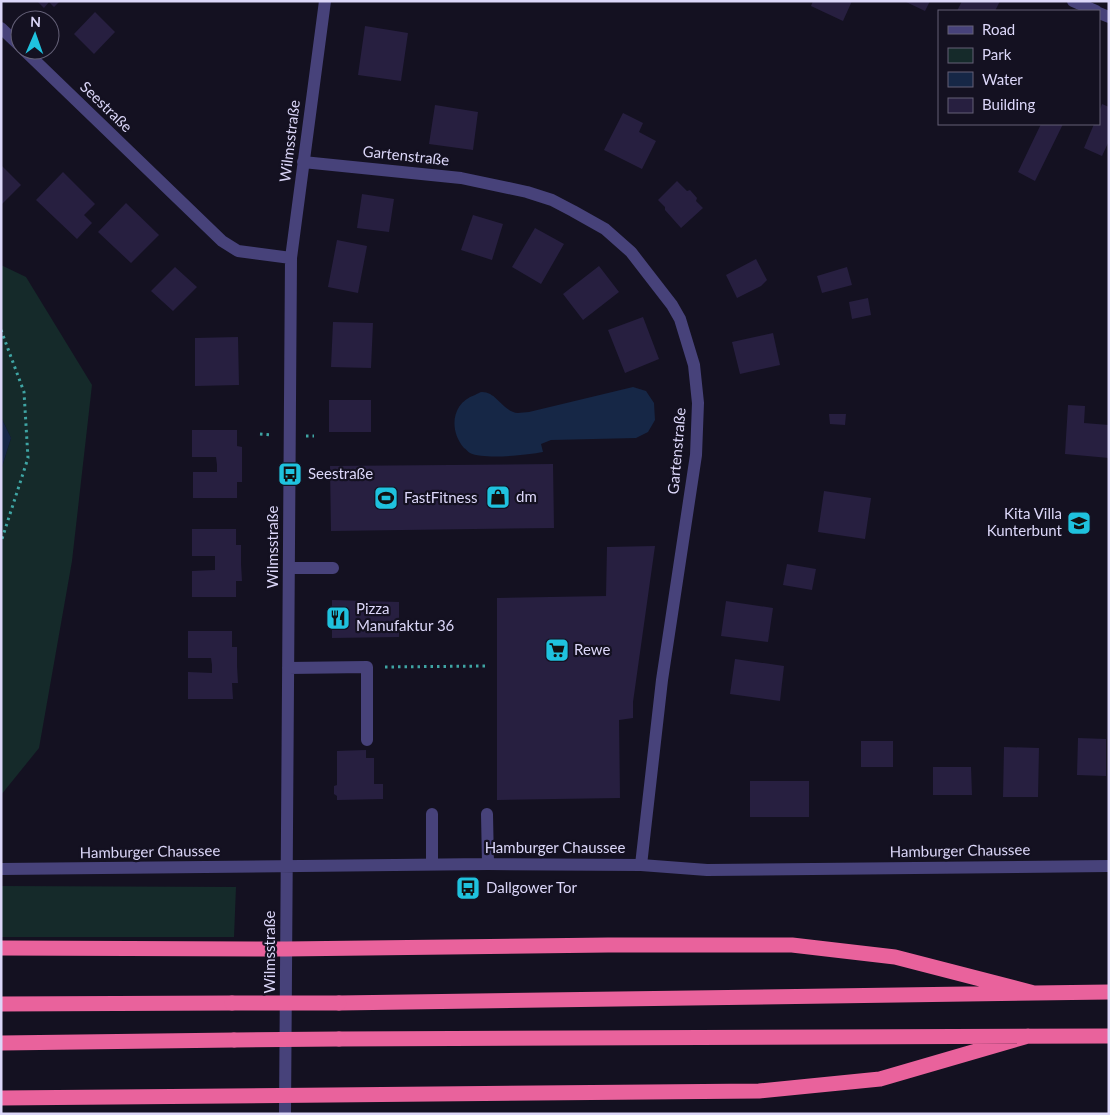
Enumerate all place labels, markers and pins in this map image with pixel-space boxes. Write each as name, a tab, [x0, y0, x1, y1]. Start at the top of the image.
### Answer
bus stop icon: Seestraße	[277, 461, 303, 487]
place label: Seestraße	[308, 464, 373, 482]
shop icon: dm	[485, 484, 511, 510]
sports icon: FastFitness	[373, 485, 399, 511]
place label: dm	[516, 487, 537, 505]
place label: FastFitness	[404, 488, 477, 506]
place label: Kita Villa Kunterbunt	[987, 504, 1063, 539]
school or university icon: Kita Villa Kunterbunt	[1066, 510, 1092, 536]
place label: Pizza Manufaktur 36	[356, 599, 455, 634]
restaurant icon: Pizza Manufaktur 36	[325, 605, 351, 631]
supermarket icon: Rewe	[544, 637, 570, 663]
place label: Rewe	[574, 640, 610, 658]
bus stop icon: Dallgower Tor	[455, 875, 481, 901]
place label: Dallgower Tor	[486, 878, 577, 896]

